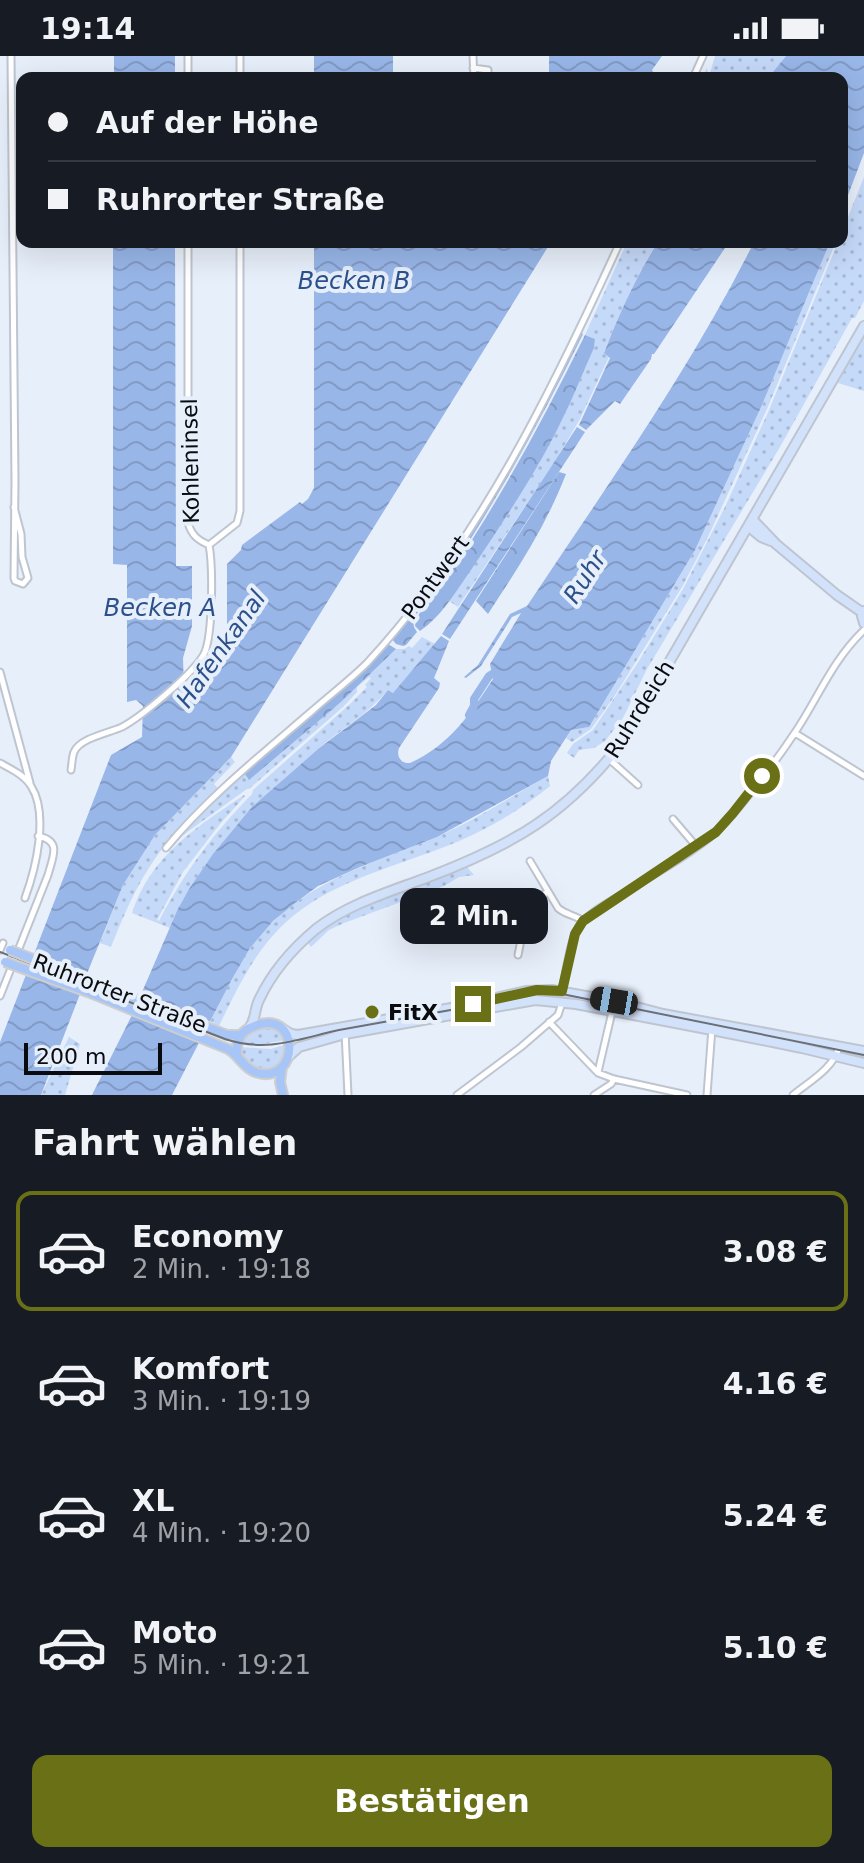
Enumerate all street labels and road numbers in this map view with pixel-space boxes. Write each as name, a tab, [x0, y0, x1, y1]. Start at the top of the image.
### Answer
street label: Kohleninsel	[177, 398, 204, 524]
street label: Pontwert	[397, 530, 474, 624]
street label: Ruhrdeich	[600, 656, 679, 763]
street label: Ruhrorter Straße	[29, 949, 210, 1038]

